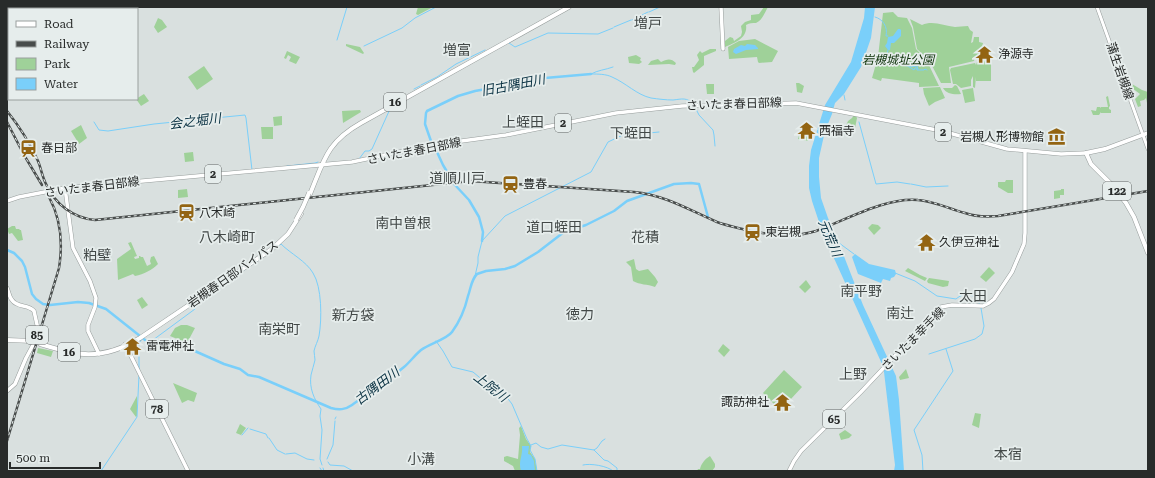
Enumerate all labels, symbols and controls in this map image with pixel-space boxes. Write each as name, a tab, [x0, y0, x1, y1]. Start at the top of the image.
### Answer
legend	[8, 8, 138, 100]
district label: 増戸	[634, 15, 662, 31]
text: Road	[44, 17, 74, 31]
text: Railway	[44, 37, 90, 51]
street label: 蒲生岩槻線	[1104, 40, 1136, 102]
district label: 増富	[443, 42, 471, 58]
temple icon: 浄源寺	[975, 44, 995, 64]
place label: 浄源寺	[998, 47, 1034, 61]
park label: 岩槻城址公園	[862, 53, 936, 67]
text: Park	[44, 57, 71, 71]
water label: 旧古隅田川	[480, 71, 548, 99]
text: Water	[44, 77, 78, 91]
road number: 16	[384, 93, 406, 111]
street label: さいたま春日部線	[686, 95, 782, 113]
water label: 会之堀川	[168, 110, 224, 132]
district label: 上蛭田	[502, 114, 544, 130]
road number: 2	[555, 114, 571, 132]
temple icon: 西福寺	[796, 121, 816, 141]
road number: 2	[935, 123, 951, 141]
place label: 西福寺	[819, 124, 855, 138]
district label: 下蛭田	[610, 125, 652, 141]
museum icon: 岩槻人形博物館	[1047, 127, 1067, 147]
place label: 岩槻人形博物館	[960, 130, 1044, 144]
street label: さいたま春日部線	[366, 135, 462, 167]
station icon: 春日部	[18, 138, 38, 158]
place label: 春日部	[41, 141, 77, 155]
road number: 2	[205, 165, 221, 183]
district label: 道順川戸	[429, 170, 485, 186]
street label: さいたま春日部線	[44, 174, 140, 200]
station icon: 豊春	[500, 174, 520, 194]
place label: 豊春	[523, 177, 547, 191]
road number: 122	[1103, 182, 1131, 200]
station icon: 八木崎	[176, 203, 196, 223]
place label: 八木崎	[199, 206, 235, 220]
district label: 南中曽根	[375, 215, 431, 231]
water label: 元荒川	[815, 217, 845, 261]
district label: 道口蛭田	[526, 219, 582, 235]
station icon: 東岩槻	[742, 222, 762, 242]
place label: 東岩槻	[765, 225, 801, 239]
district label: 八木崎町	[199, 229, 255, 245]
district label: 花積	[631, 229, 659, 245]
temple icon: 久伊豆神社	[916, 232, 936, 252]
place label: 久伊豆神社	[939, 235, 999, 249]
street label: 岩槻春日部バイパス	[185, 237, 281, 311]
district label: 粕壁	[83, 247, 111, 263]
district label: 南平野	[840, 283, 882, 299]
district label: 太田	[959, 288, 987, 304]
street label: さいたま幸手線	[878, 304, 948, 374]
district label: 南辻	[886, 305, 914, 321]
district label: 徳力	[566, 306, 594, 322]
district label: 新方袋	[332, 307, 374, 323]
district label: 南栄町	[258, 321, 300, 337]
road number: 85	[26, 326, 48, 344]
temple icon: 雷電神社	[123, 336, 143, 356]
place label: 雷電神社	[146, 339, 194, 353]
road number: 16	[58, 343, 80, 361]
water label: 古隅田川	[352, 363, 404, 408]
district label: 上野	[839, 366, 867, 382]
water label: 上院川	[471, 369, 513, 406]
temple icon: 諏訪神社	[772, 392, 792, 412]
place label: 諏訪神社	[721, 395, 769, 409]
road number: 78	[146, 400, 168, 418]
road number: 65	[823, 410, 845, 428]
scale bar	[10, 444, 100, 470]
district label: 本宿	[994, 446, 1022, 462]
text: 500 m	[16, 451, 50, 465]
district label: 小溝	[407, 451, 435, 467]

